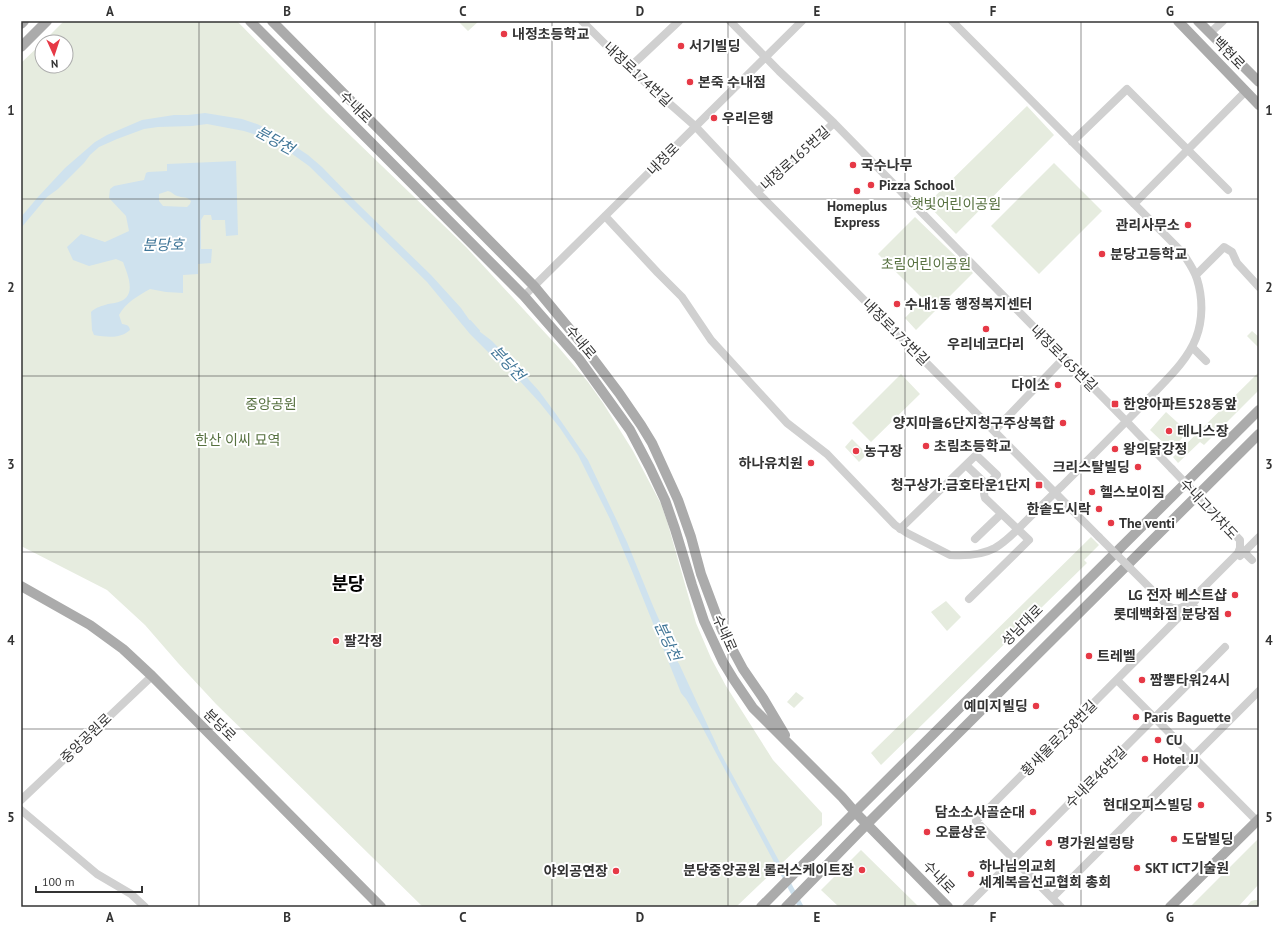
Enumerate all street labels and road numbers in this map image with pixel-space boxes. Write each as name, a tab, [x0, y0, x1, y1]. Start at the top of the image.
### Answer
street label: 백현로	[1209, 33, 1249, 73]
street label: 내정로174번길	[600, 38, 676, 110]
street label: 수내로	[336, 87, 376, 127]
street label: 내정로165번길	[757, 122, 833, 194]
street label: 내정로	[643, 139, 683, 179]
street label: 내정로173번길	[859, 295, 933, 369]
street label: 수내로	[562, 321, 600, 363]
street label: 내정로165번길	[1027, 321, 1101, 395]
street label: 수내고가차도	[1176, 475, 1242, 543]
street label: 성남대로	[997, 600, 1047, 650]
street label: 수내로	[709, 612, 741, 654]
street label: 황새울로258번길	[1017, 696, 1101, 780]
street label: 분당로	[200, 705, 240, 745]
street label: 중앙공원로	[57, 709, 115, 767]
street label: 수내로46번길	[1061, 742, 1131, 812]
street label: 수내로	[919, 857, 959, 897]

